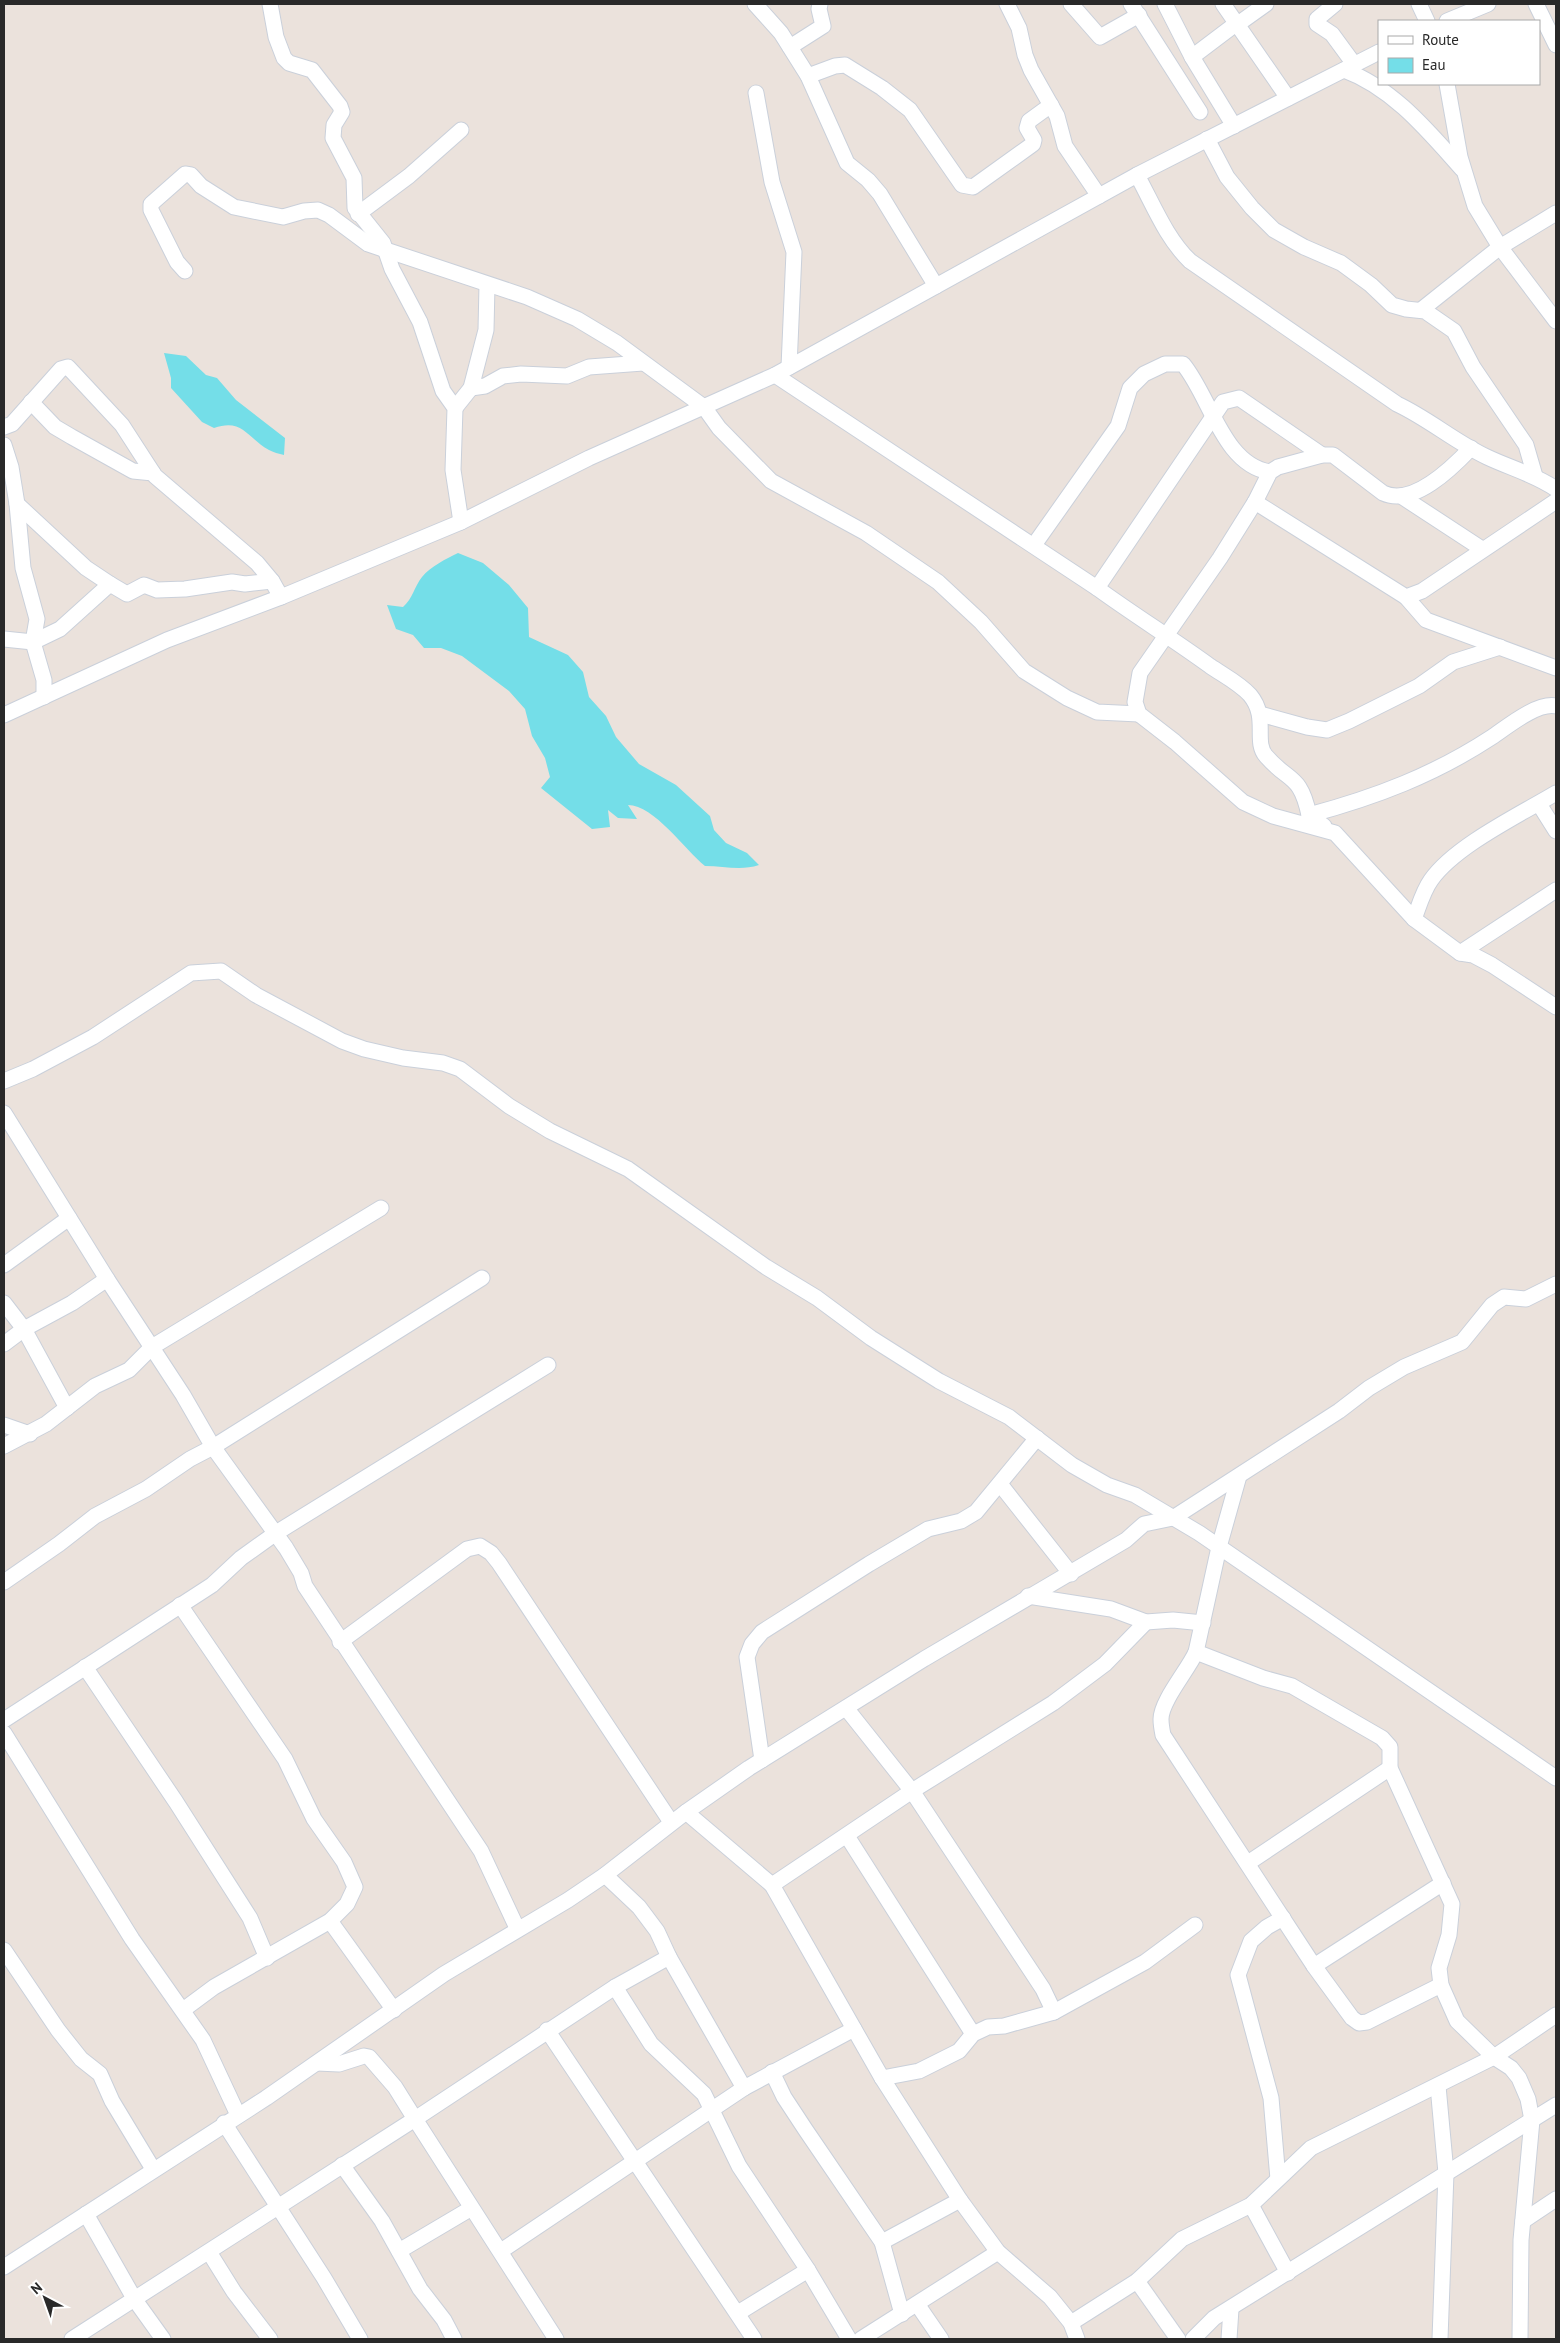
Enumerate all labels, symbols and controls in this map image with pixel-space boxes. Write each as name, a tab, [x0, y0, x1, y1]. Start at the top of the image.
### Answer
legend	[1378, 20, 1540, 85]
text: Route	[1422, 30, 1459, 49]
text: Eau	[1422, 55, 1446, 74]
north arrow	[20, 2273, 70, 2323]
text: N	[27, 2278, 46, 2298]

